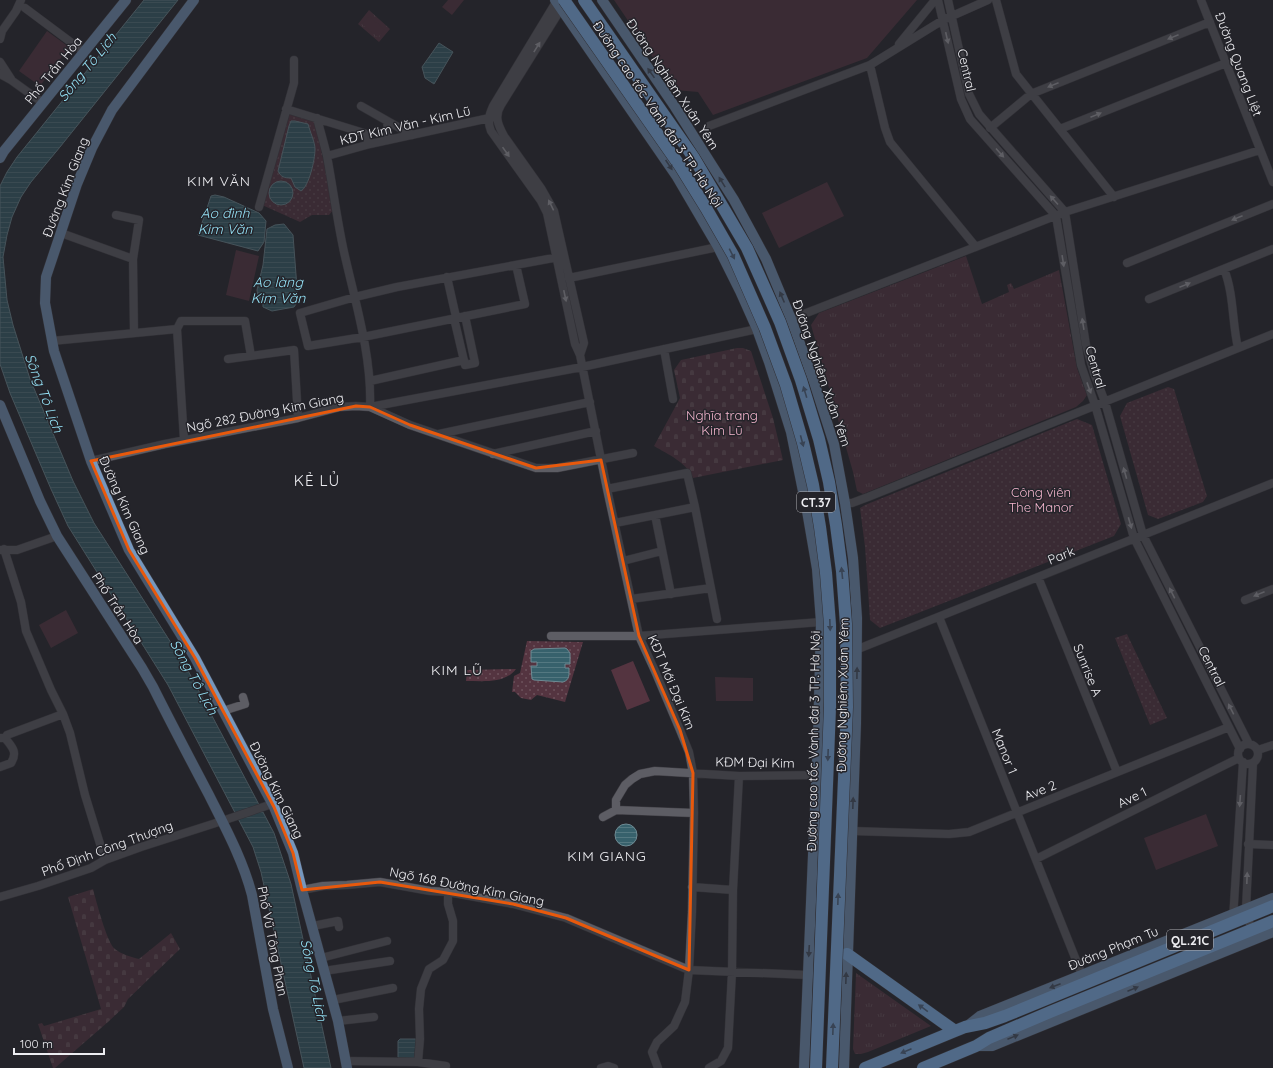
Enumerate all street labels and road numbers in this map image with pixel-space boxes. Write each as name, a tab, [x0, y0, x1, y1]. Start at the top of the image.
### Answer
street label: Đường Quang Liệt	[1212, 10, 1266, 118]
street label: Đường Nghiêm Xuân Yêm	[623, 16, 723, 152]
street label: Đường cao tốc Vành đai 3 TP. Hà Nội	[590, 18, 726, 210]
street label: Phố Trần Hòa	[21, 33, 85, 107]
street label: Central	[954, 47, 980, 93]
street label: KĐT Kim Văn - Kim Lũ	[338, 102, 472, 148]
street label: Đường Kim Giang	[39, 135, 91, 239]
street label: Đường Nghiêm Xuân Yêm	[789, 297, 855, 449]
street label: Central	[1082, 344, 1110, 390]
street label: Ngõ 282 Đường Kim Giang	[185, 389, 345, 435]
street label: Đường Kim Giang	[96, 453, 154, 557]
road number: CT.37	[797, 492, 835, 512]
street label: Park	[1045, 542, 1077, 568]
street label: Phố Trần Hòa	[89, 569, 147, 647]
street label: Đường Nghiêm Xuân Yêm	[833, 618, 851, 772]
street label: Đường cao tốc Vành đai 3 TP. Hà Nội	[803, 631, 823, 851]
street label: KĐT Mới Đại Kim	[645, 632, 699, 732]
street label: Sunrise A	[1070, 641, 1106, 699]
street label: Central	[1195, 643, 1229, 689]
street label: Manor 1	[989, 726, 1021, 776]
street label: Đường Kim Giang	[247, 739, 307, 841]
street label: KĐM Đại Kim	[715, 753, 795, 771]
street label: Ave 2	[1022, 776, 1058, 804]
street label: Ave 1	[1115, 783, 1149, 811]
street label: Phố Định Công Thượng	[39, 817, 175, 879]
street label: Ngõ 168 Đường Kim Giang	[388, 863, 546, 909]
street label: Phố Vũ Tông Phan	[255, 885, 291, 997]
street label: Đường Phạm Tu	[1066, 923, 1160, 973]
road number: QL.21C	[1167, 930, 1213, 950]

